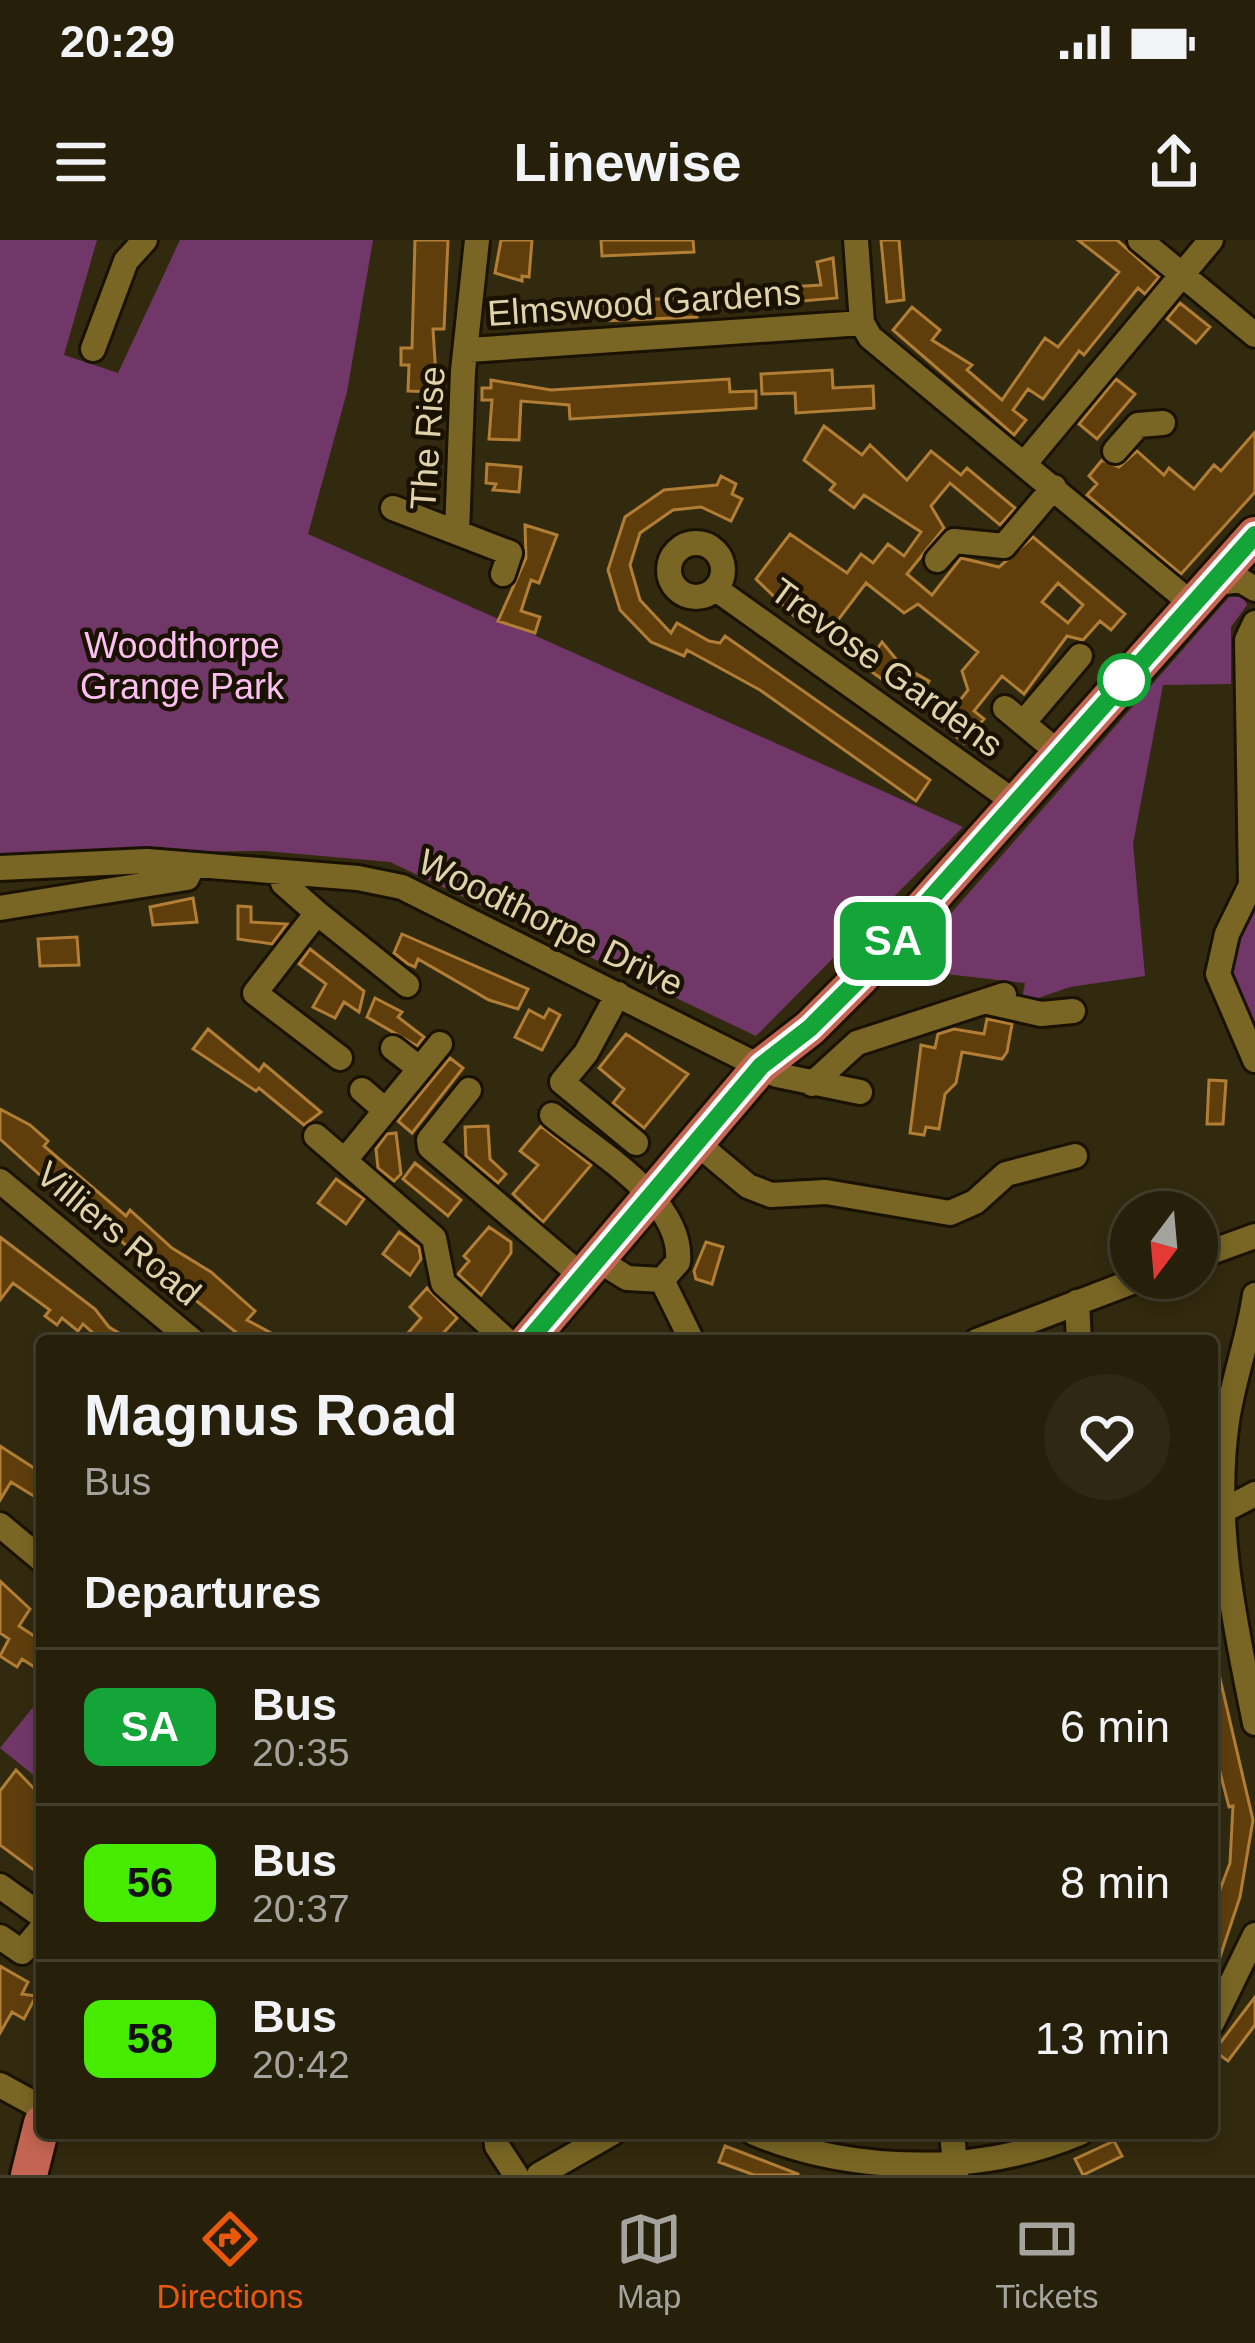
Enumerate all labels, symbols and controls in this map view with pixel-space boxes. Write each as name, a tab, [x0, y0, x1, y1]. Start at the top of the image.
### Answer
text: 20:29	[60, 16, 175, 67]
icon: menu	[48, 129, 114, 195]
icon: share	[1141, 129, 1207, 195]
text: Linewise	[513, 132, 742, 192]
street label: Elmswood Gardens	[486, 271, 802, 334]
street label: The Rise	[402, 365, 453, 511]
street label: Trevose Gardens	[763, 569, 1011, 765]
park label: Woodthorpe Grange Park	[80, 625, 285, 707]
unlabelled marker	[1099, 655, 1149, 705]
street label: Woodthorpe Drive	[412, 841, 690, 1004]
line badge: SA	[839, 902, 947, 980]
text: SA	[864, 917, 922, 964]
street label: Villiers Road	[28, 1153, 209, 1314]
north arrow	[1110, 1191, 1218, 1299]
map controls	[1110, 1191, 1218, 1299]
button: heart	[1044, 1374, 1170, 1500]
text: Magnus Road	[84, 1383, 458, 1447]
text: Bus	[84, 1460, 151, 1503]
text: Departures	[84, 1567, 322, 1618]
text: Bus	[252, 1679, 337, 1730]
text: 6 min	[1060, 1701, 1170, 1752]
text: SA	[121, 1703, 179, 1750]
text: 20:35	[252, 1731, 350, 1774]
text: Bus	[252, 1835, 337, 1886]
text: 8 min	[1060, 1857, 1170, 1908]
text: 56	[127, 1859, 173, 1906]
text: 20:37	[252, 1887, 350, 1930]
text: Bus	[252, 1991, 337, 2042]
text: 13 min	[1035, 2013, 1170, 2064]
text: 58	[127, 2015, 173, 2062]
text: 20:42	[252, 2043, 350, 2086]
tab: Directions	[156, 2206, 303, 2316]
tab: Map	[616, 2206, 682, 2316]
tab: Tickets	[995, 2206, 1098, 2316]

